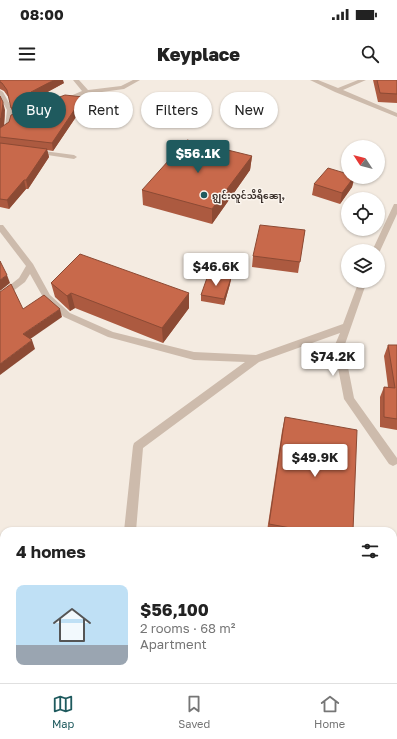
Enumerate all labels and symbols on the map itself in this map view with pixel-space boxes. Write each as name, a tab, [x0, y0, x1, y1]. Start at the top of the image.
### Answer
pin: $56.1K	[165, 140, 231, 174]
north arrow	[341, 140, 385, 184]
place label: ၵျွင်းလူင်သီရီၼေႃႇ	[212, 189, 285, 204]
marker: ၵျွင်းလူင်သီရီၼေႃႇ	[199, 190, 209, 200]
pin: $46.6K	[183, 253, 249, 287]
pin: $74.2K	[300, 343, 366, 377]
pin: $49.9K	[282, 444, 348, 478]

